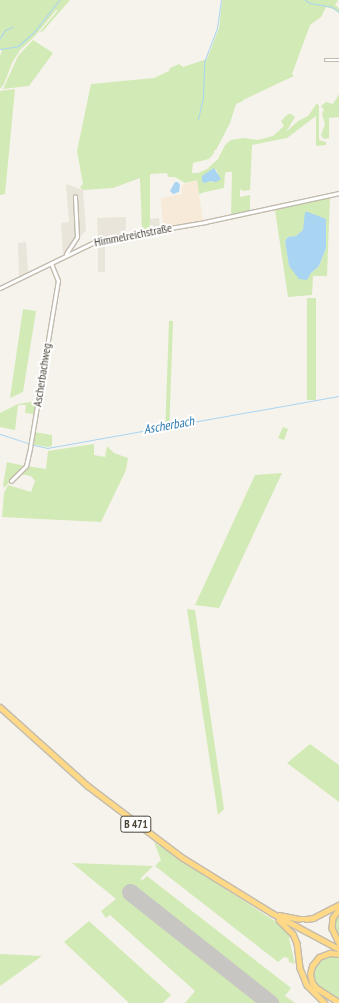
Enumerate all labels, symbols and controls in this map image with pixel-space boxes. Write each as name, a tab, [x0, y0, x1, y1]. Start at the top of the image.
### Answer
street label: Himmelreichstraße	[93, 220, 173, 250]
street label: Ascherbachweg	[30, 342, 54, 408]
water label: Ascherbach	[143, 414, 195, 438]
road number: B 471	[120, 815, 152, 833]

